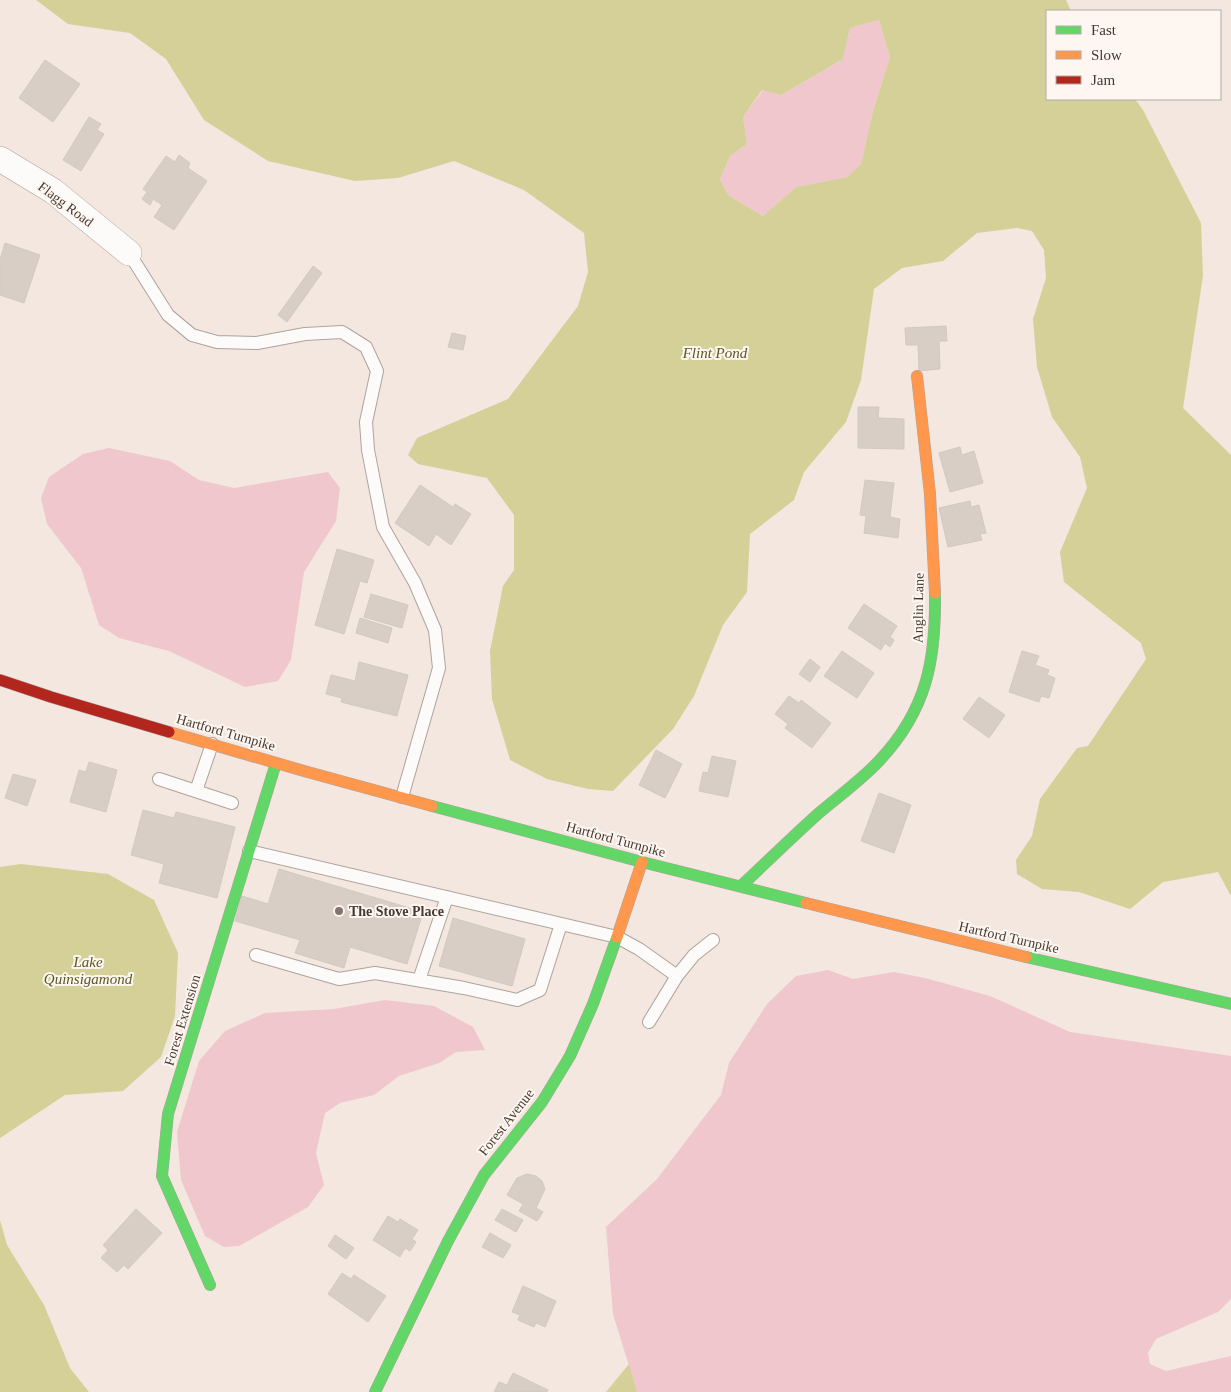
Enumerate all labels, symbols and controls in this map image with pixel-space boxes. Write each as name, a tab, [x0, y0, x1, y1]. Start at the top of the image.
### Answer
legend	[1046, 10, 1221, 100]
text: Fast	[1091, 22, 1117, 38]
text: Slow	[1091, 47, 1122, 63]
text: Jam	[1091, 72, 1115, 88]
street label: Flagg Road	[35, 179, 96, 230]
water label: Flint Pond	[682, 345, 748, 361]
street label: Anglin Lane	[910, 573, 927, 643]
street label: Hartford Turnpike	[175, 711, 277, 754]
street label: Hartford Turnpike	[565, 819, 667, 860]
place label: The Stove Place	[349, 904, 444, 919]
marker: The Stove Place	[333, 905, 345, 917]
street label: Hartford Turnpike	[957, 919, 1060, 956]
water label: Lake Quinsigamond	[44, 954, 133, 987]
street label: Forest Extension	[161, 973, 203, 1068]
street label: Forest Avenue	[476, 1086, 537, 1159]

